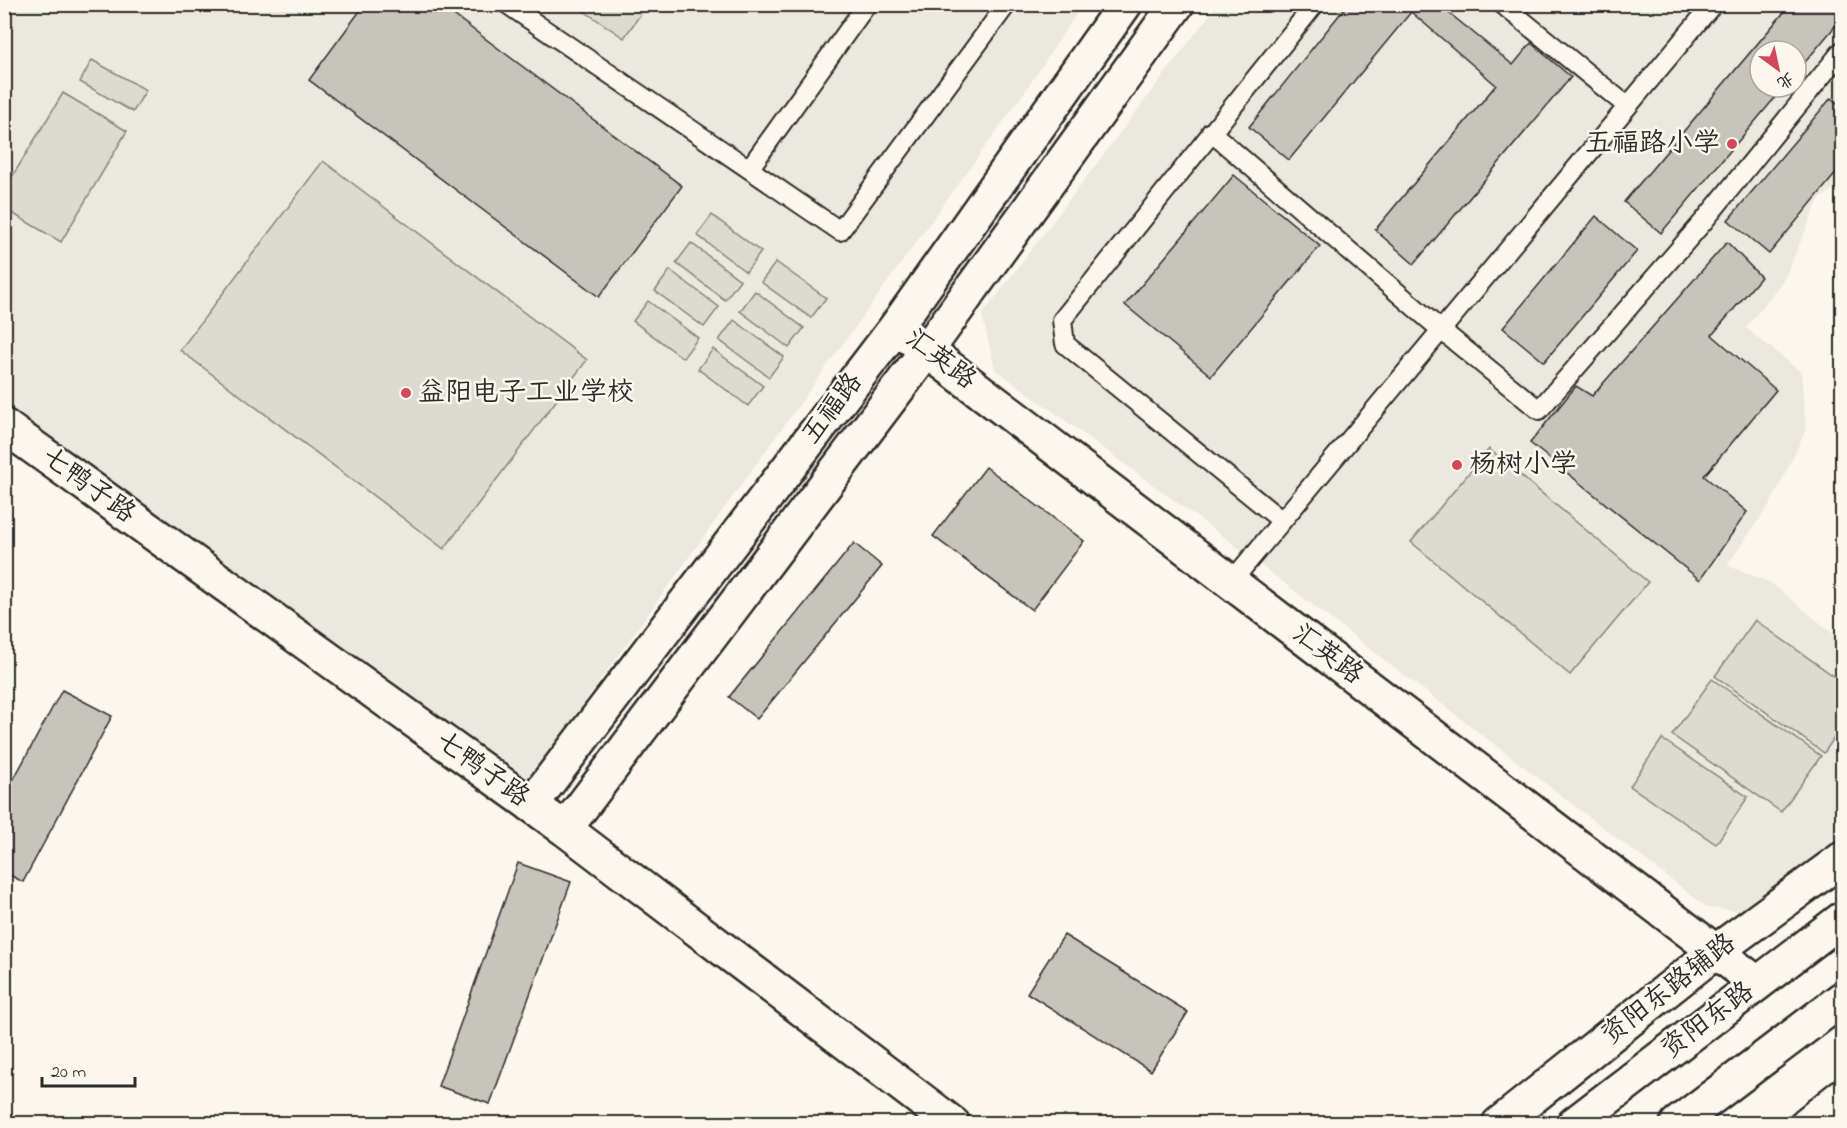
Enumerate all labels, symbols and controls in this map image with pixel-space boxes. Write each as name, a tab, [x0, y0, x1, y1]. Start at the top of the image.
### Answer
north arrow	[1748, 39, 1808, 99]
text: 北	[1772, 65, 1798, 94]
place label: 五福路小学	[1585, 125, 1720, 164]
marker: 五福路小学	[1725, 137, 1739, 151]
street label: 汇英路	[896, 320, 984, 400]
street label: 五福路	[793, 365, 873, 453]
place label: 益阳电子工业学校	[418, 374, 634, 413]
marker: 益阳电子工业学校	[399, 386, 413, 400]
street label: 七鸭子路	[33, 438, 143, 534]
place label: 杨树小学	[1469, 446, 1577, 485]
marker: 杨树小学	[1450, 458, 1464, 472]
street label: 汇英路	[1283, 615, 1371, 695]
street label: 七鸭子路	[427, 722, 537, 818]
street label: 资阳东路辅路	[1595, 927, 1743, 1053]
street label: 资阳东路	[1655, 976, 1761, 1066]
scale bar	[42, 1050, 135, 1088]
text: 20 m	[51, 1060, 86, 1086]

